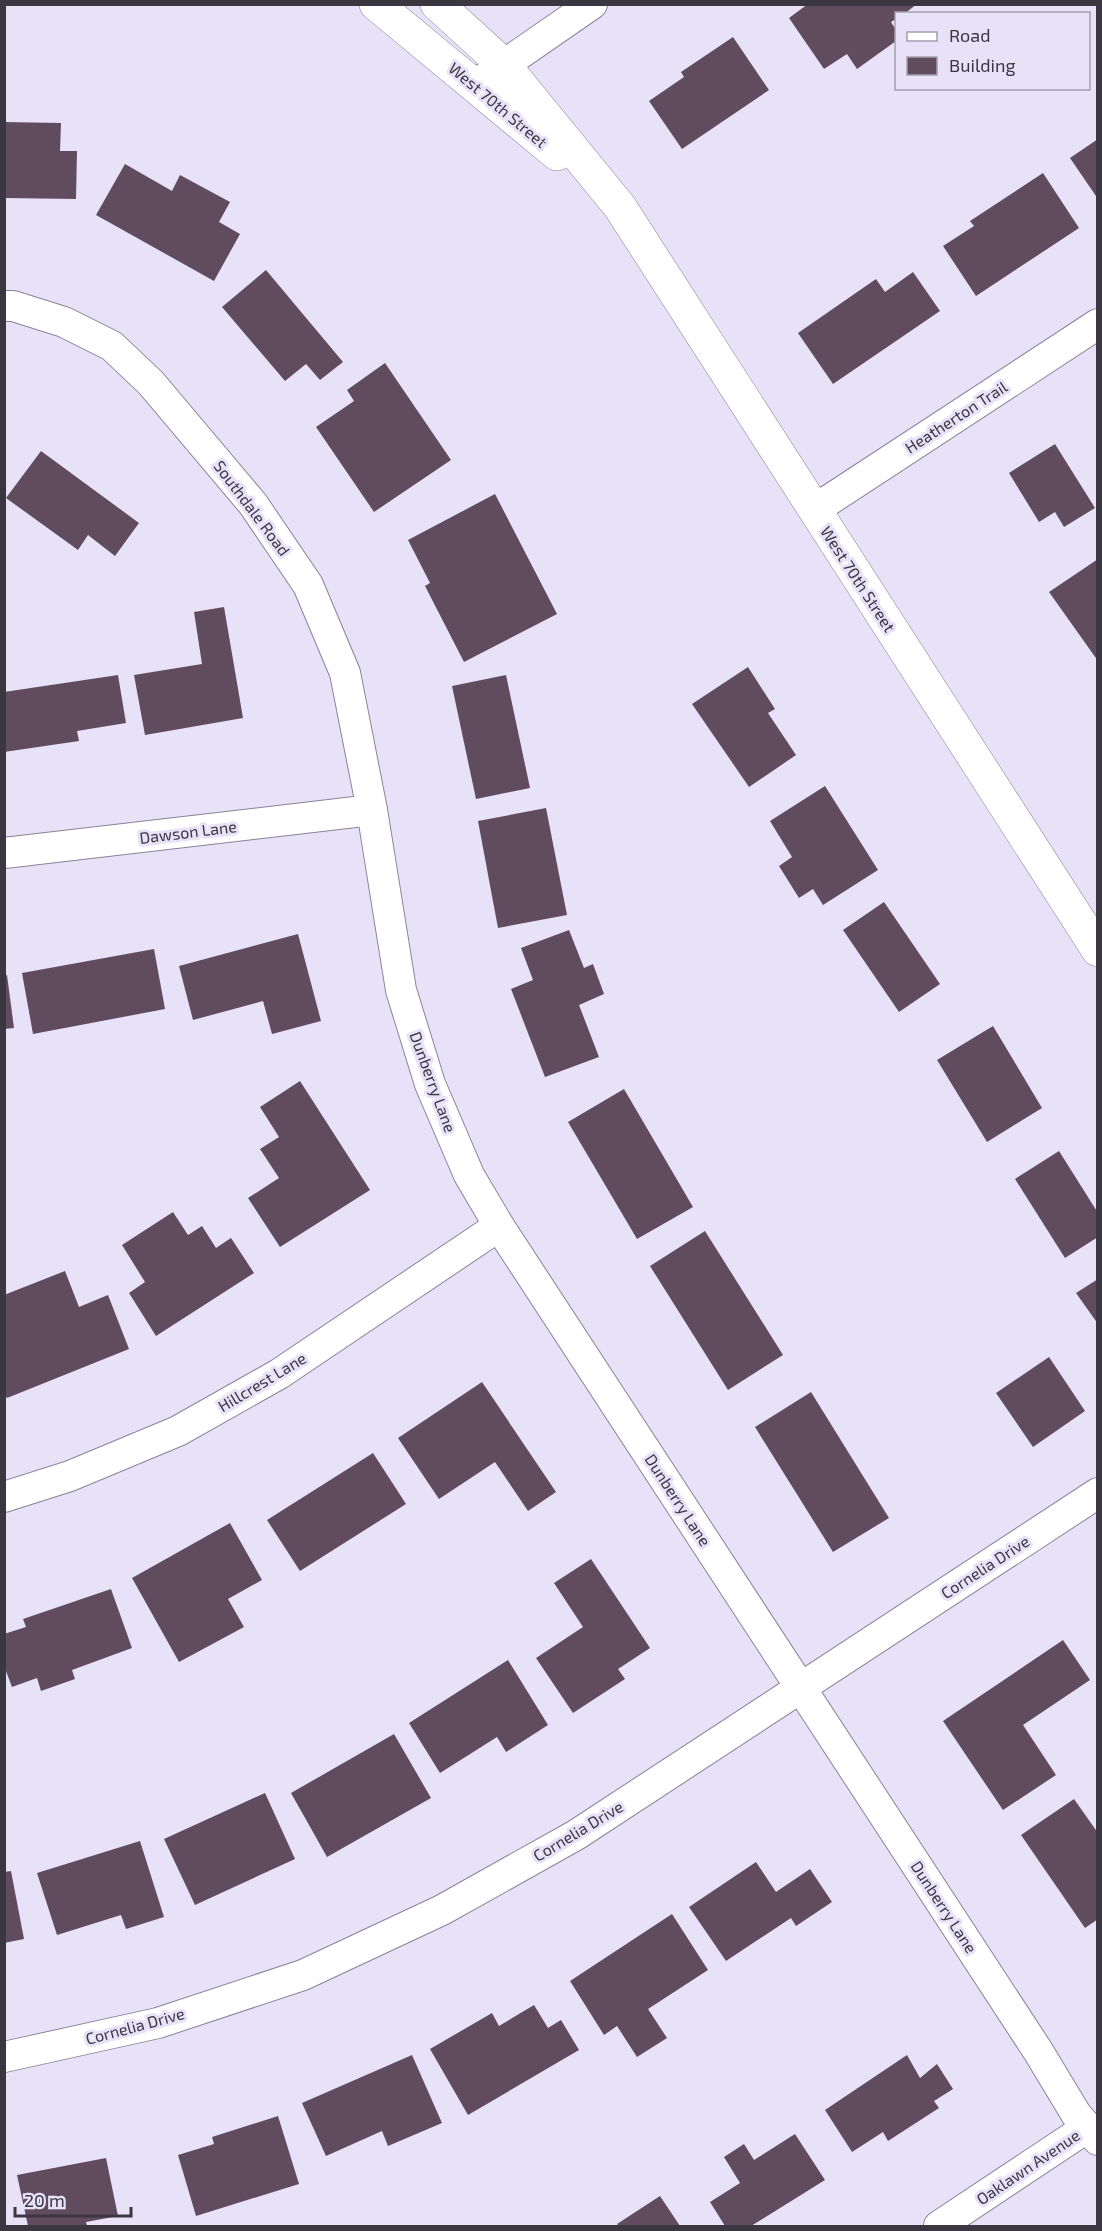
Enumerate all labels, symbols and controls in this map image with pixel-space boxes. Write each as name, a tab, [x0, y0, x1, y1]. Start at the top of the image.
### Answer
legend	[895, 12, 1090, 90]
text: Road	[949, 24, 990, 46]
text: Building	[949, 54, 1016, 76]
street label: West 70th Street	[445, 58, 551, 151]
street label: Heatherton Trail	[901, 376, 1011, 457]
street label: Southdale Road	[210, 456, 294, 559]
street label: West 70th Street	[817, 522, 900, 635]
street label: Dawson Lane	[138, 816, 238, 847]
street label: Dunberry Lane	[406, 1029, 461, 1135]
street label: Hillcrest Lane	[214, 1348, 309, 1415]
street label: Dunberry Lane	[642, 1450, 715, 1549]
street label: Cornelia Drive	[937, 1531, 1032, 1602]
street label: Cornelia Drive	[529, 1796, 626, 1865]
street label: Dunberry Lane	[908, 1857, 981, 1956]
street label: Cornelia Drive	[83, 2003, 186, 2048]
street label: Oaklawn Avenue	[972, 2125, 1083, 2208]
scale bar	[15, 2180, 130, 2218]
text: 20 m	[24, 2189, 65, 2211]

